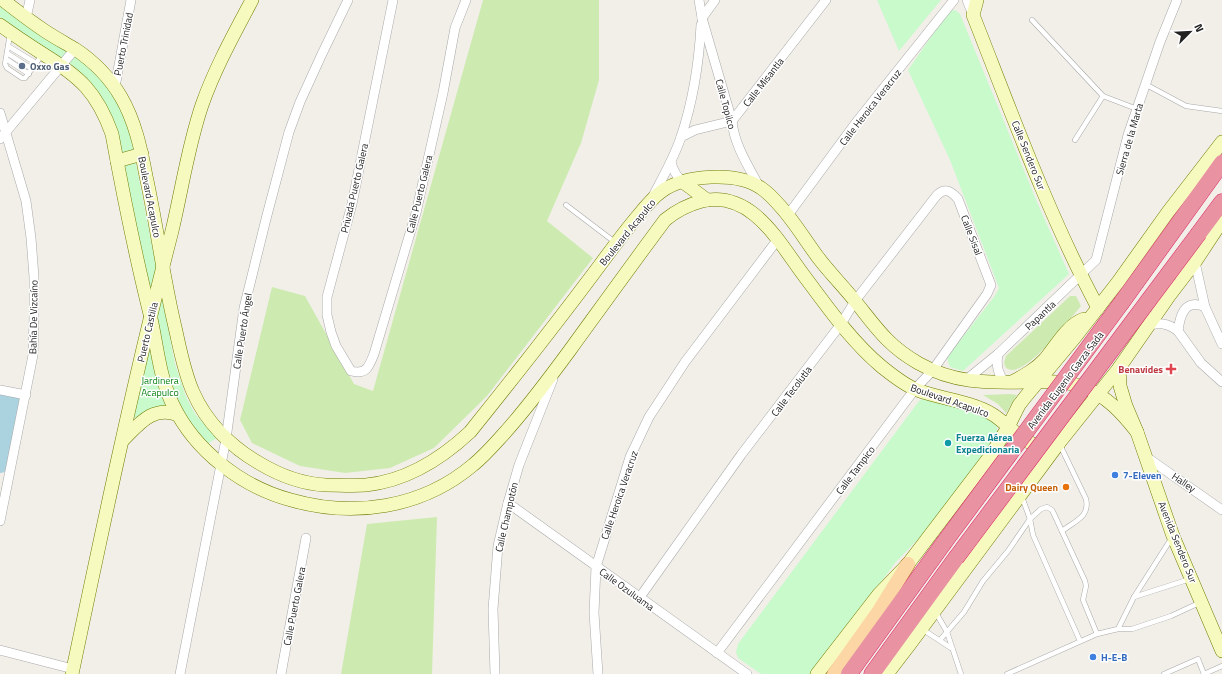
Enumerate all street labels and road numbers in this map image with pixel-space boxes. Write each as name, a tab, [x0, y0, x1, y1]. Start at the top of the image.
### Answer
street label: Puerto Trinidad	[110, 11, 137, 77]
street label: Calle Misantla	[739, 55, 787, 110]
street label: Calle Heroica Veracruz	[836, 66, 905, 149]
street label: Calle Topilco	[712, 77, 739, 131]
street label: Sierra de la Marta	[1112, 101, 1147, 177]
street label: Calle Sendero Sur	[1008, 118, 1049, 193]
street label: Privada Puerto Galera	[337, 142, 372, 234]
street label: Calle Puerto Galera	[403, 153, 436, 235]
street label: Boulevard Acapulco	[134, 155, 165, 239]
street label: Boulevard Acapulco	[596, 196, 659, 269]
street label: Calle Sisal	[957, 213, 986, 257]
street label: Bahía De Vizcaíno	[25, 280, 42, 354]
street label: Calle Puerto Ángel	[229, 292, 256, 370]
street label: Papantla	[1022, 297, 1059, 334]
street label: Puerto Castilla	[133, 301, 162, 364]
street label: Avenida Eugenio Garza Sada	[1024, 328, 1107, 432]
street label: Calle Tecolutla	[767, 363, 815, 420]
street label: Boulevard Acapulco	[908, 380, 991, 421]
street label: Calle Tampico	[832, 443, 879, 498]
street label: Calle Heroica Veracruz	[597, 448, 642, 542]
street label: Halley	[1169, 469, 1199, 496]
street label: Calle Champotón	[491, 481, 522, 553]
street label: Avenida Sendero Sur	[1154, 499, 1201, 586]
street label: Calle Ozuluama	[596, 564, 657, 615]
street label: Calle Puerto Galera	[279, 565, 309, 647]

